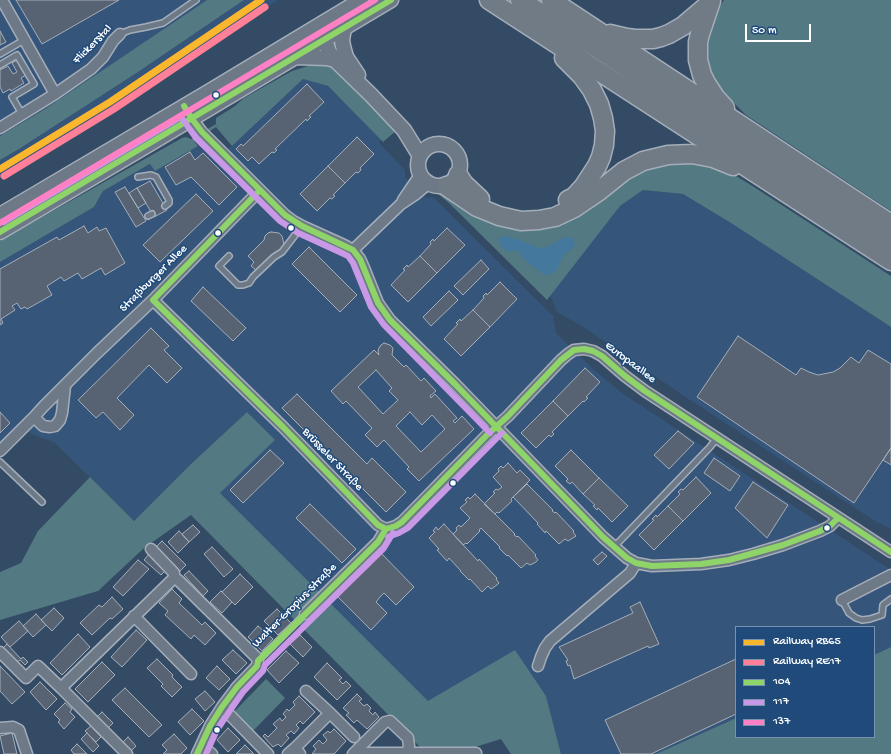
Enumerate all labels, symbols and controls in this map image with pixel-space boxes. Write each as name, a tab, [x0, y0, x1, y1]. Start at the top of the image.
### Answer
scale bar	[747, 16, 813, 42]
street label: Flickerstal	[70, 22, 116, 68]
text: 50 m	[752, 24, 777, 38]
unlabelled marker	[211, 90, 221, 100]
unlabelled marker	[286, 223, 296, 233]
unlabelled marker	[213, 228, 223, 238]
street label: Straßburger Allee	[117, 242, 191, 316]
street label: Europaallee	[602, 339, 658, 387]
street label: Brüsseler Straße	[298, 426, 366, 494]
unlabelled marker	[448, 478, 458, 488]
unlabelled marker	[822, 523, 832, 533]
street label: Walter-Gropius-Straße	[250, 561, 340, 651]
legend	[735, 626, 875, 738]
text: Railway RB65	[773, 635, 841, 649]
text: Railway RE17	[773, 655, 841, 669]
text: 104	[773, 675, 790, 689]
text: 117	[773, 695, 789, 709]
text: 137	[773, 715, 790, 729]
unlabelled marker	[212, 725, 222, 735]

